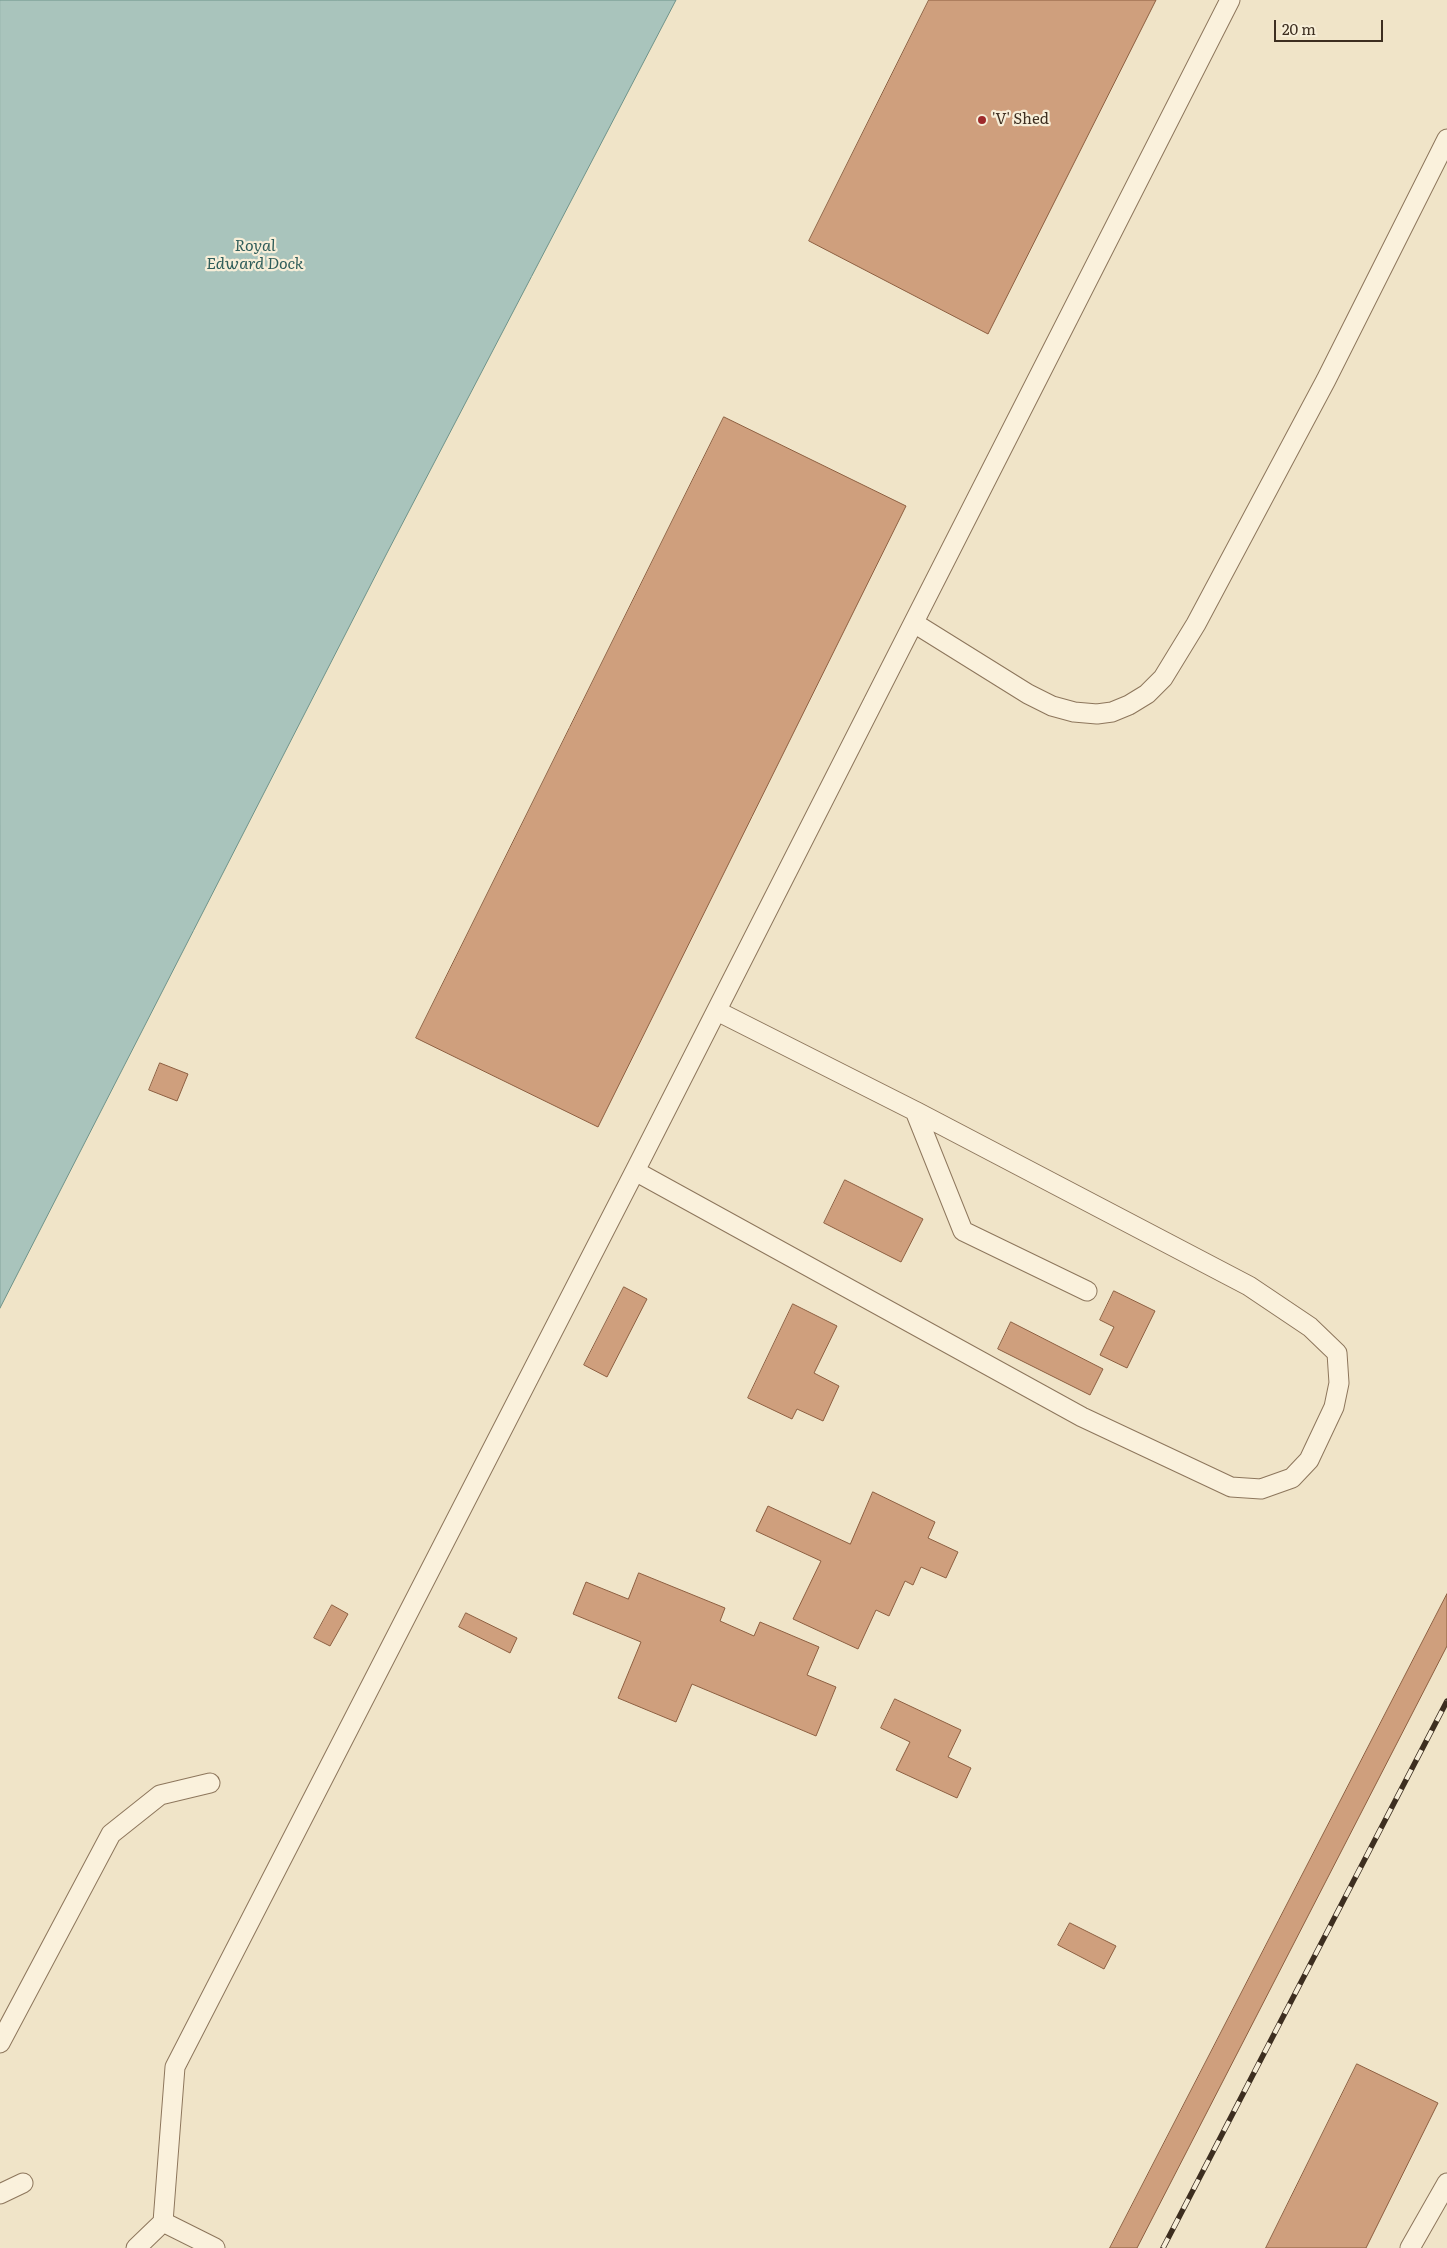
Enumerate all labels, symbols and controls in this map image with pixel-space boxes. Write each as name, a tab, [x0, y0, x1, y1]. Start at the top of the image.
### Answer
scale bar	[1277, 10, 1386, 42]
text: 20 m	[1282, 17, 1316, 40]
place label: 'V' Shed	[992, 111, 1049, 129]
marker: 'V' Shed	[976, 114, 988, 126]
water label: Royal Edward Dock	[206, 236, 304, 274]

